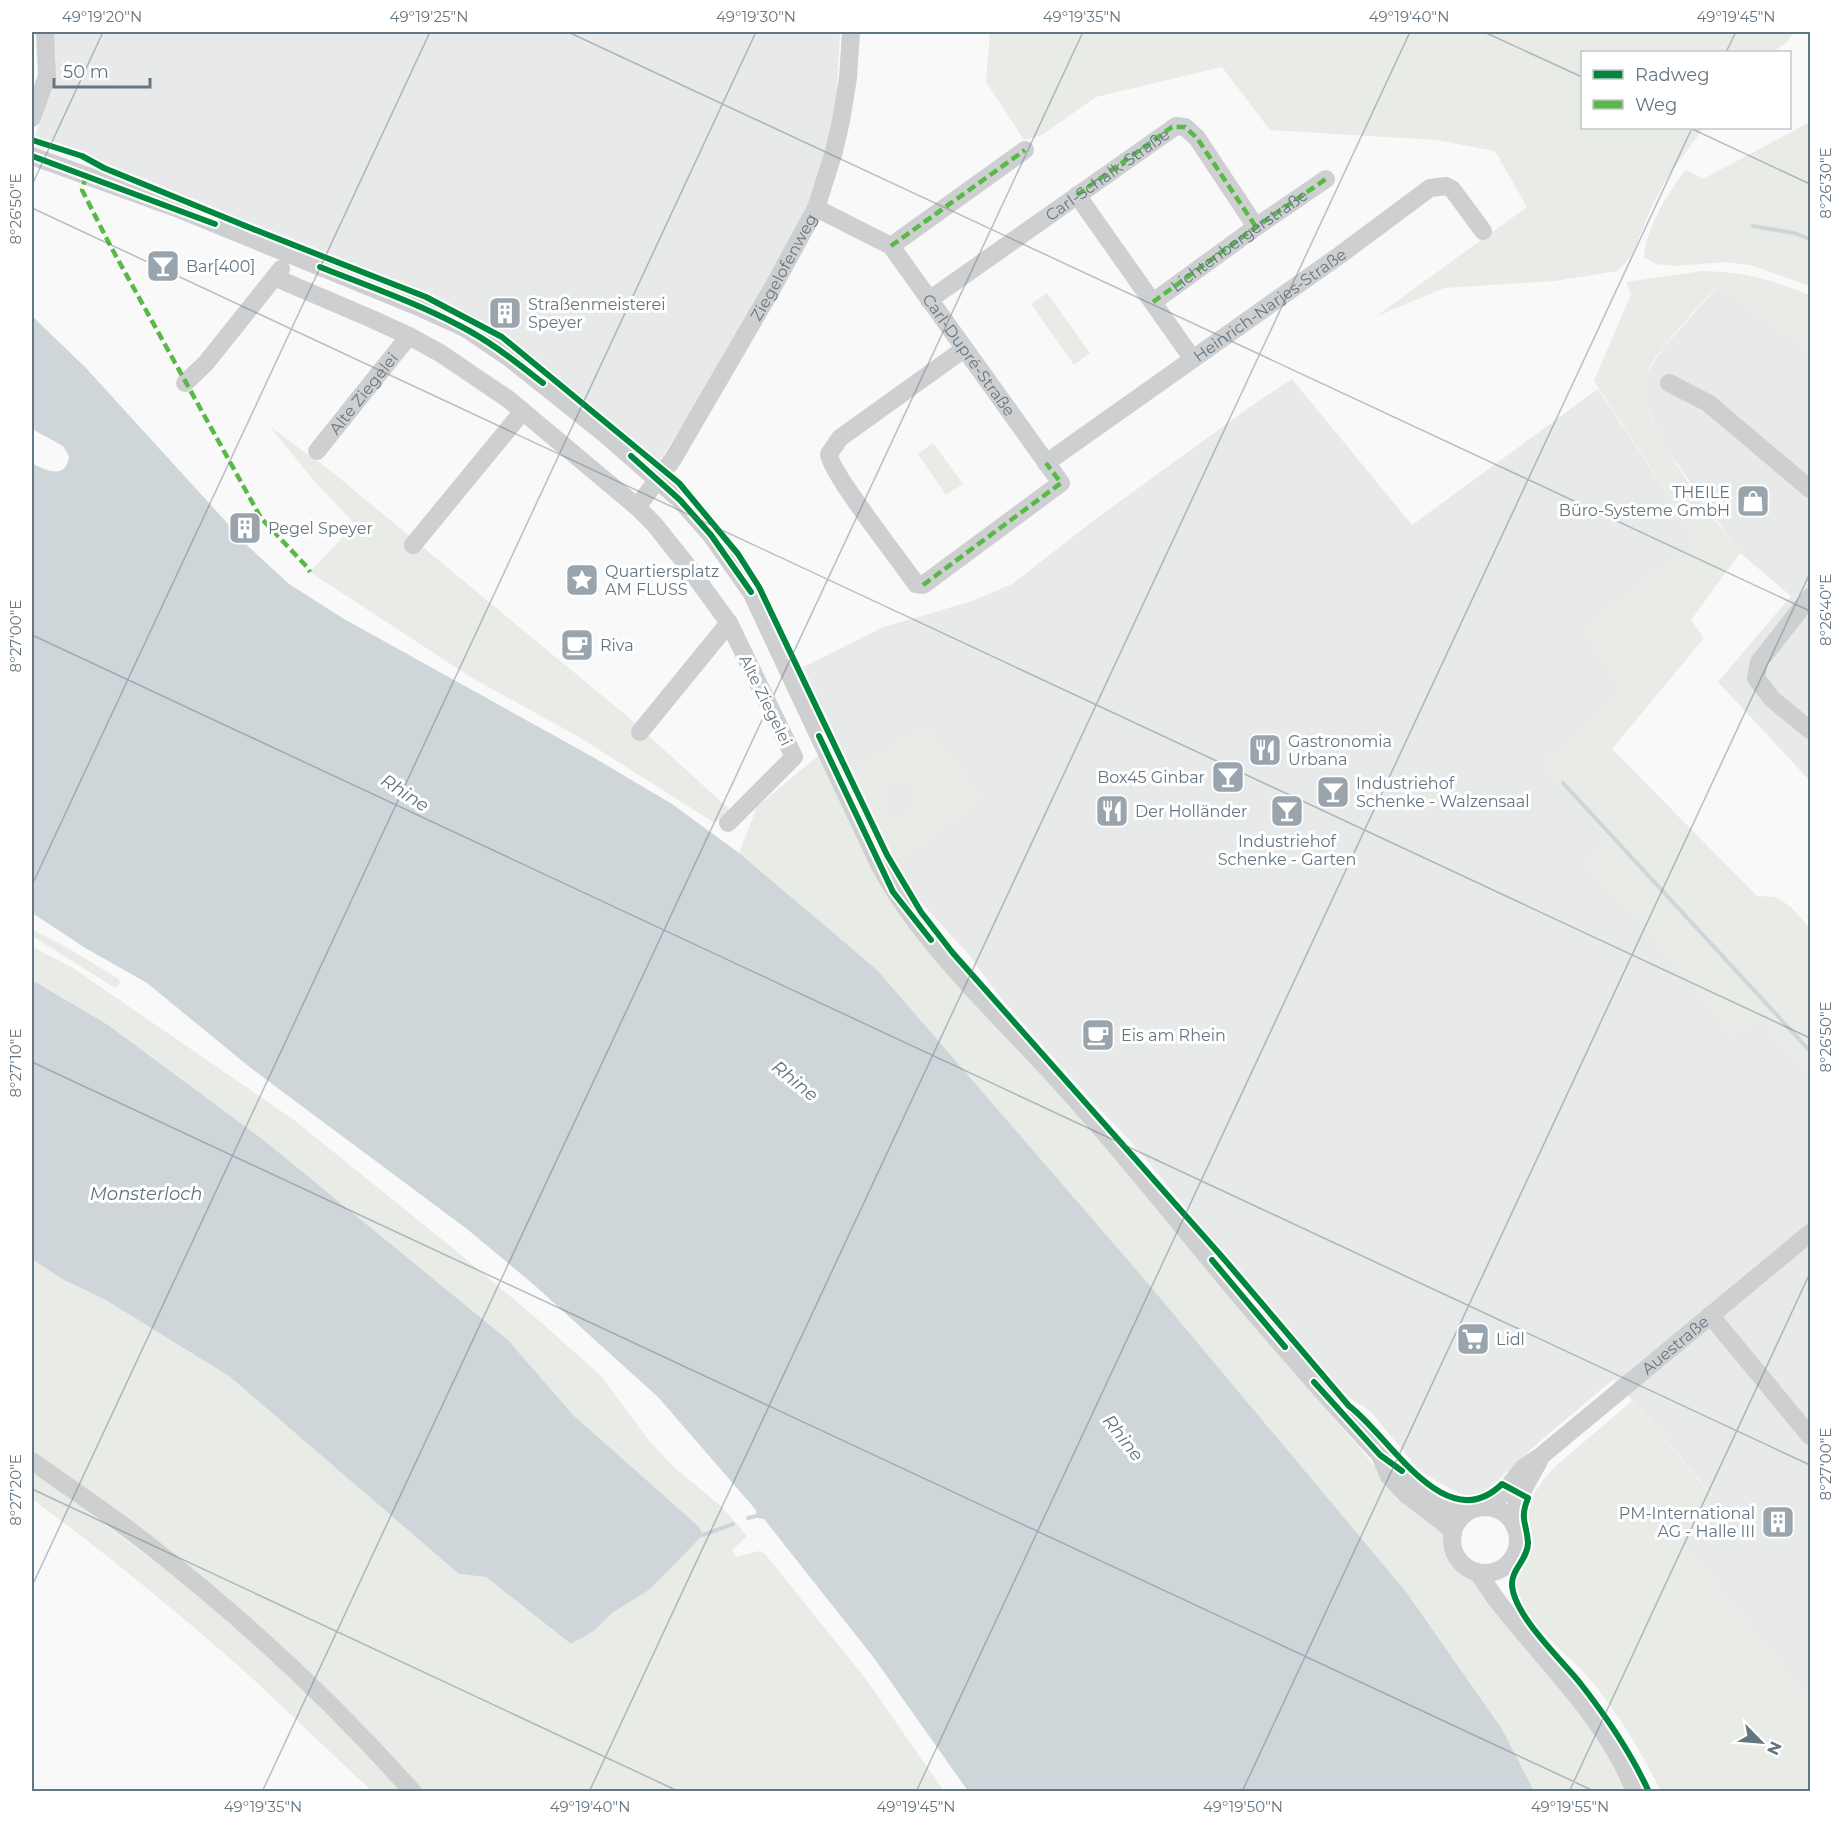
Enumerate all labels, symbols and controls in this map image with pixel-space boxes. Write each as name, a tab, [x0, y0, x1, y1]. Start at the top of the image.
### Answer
text: 49°19'20"N	[62, 7, 142, 26]
text: 49°19'25"N	[390, 7, 468, 26]
text: 49°19'30"N	[716, 7, 796, 26]
text: 49°19'35"N	[1043, 7, 1121, 26]
text: 49°19'40"N	[1369, 7, 1449, 26]
text: 49°19'45"N	[1696, 7, 1776, 26]
scale bar	[54, 51, 150, 89]
legend	[1581, 51, 1791, 129]
text: 50 m	[63, 61, 109, 83]
text: Radweg	[1635, 64, 1710, 86]
text: Weg	[1635, 94, 1677, 116]
street label: Carl-Schalk-Straße	[1042, 125, 1173, 225]
text: 8°26'30"E	[1816, 147, 1835, 219]
text: 8°26'50"E	[6, 173, 25, 245]
street label: Lichtenbergerstraße	[1167, 185, 1312, 296]
street label: Ziegelofenweg	[746, 210, 821, 324]
street label: Heinrich-Narjes-Straße	[1190, 245, 1350, 366]
bar icon: Bar[400]	[145, 248, 181, 284]
place label: Bar[400]	[186, 257, 255, 276]
street label: Carl-Dupré-Straße	[918, 290, 1019, 420]
building icon: Straßenmeisterei Speyer	[487, 295, 523, 331]
place label: Straßenmeisterei Speyer	[528, 295, 666, 332]
street label: Alte Ziegelei	[325, 349, 402, 438]
place label: THEILE Büro-Systeme GmbH	[1559, 483, 1730, 520]
shop icon: THEILE Büro-Systeme GmbH	[1735, 483, 1771, 519]
building icon: Pegel Speyer	[227, 510, 263, 546]
place label: Pegel Speyer	[268, 519, 373, 538]
place icon: Quartiersplatz AM FLUSS	[564, 562, 600, 598]
place label: Quartiersplatz AM FLUSS	[605, 562, 719, 599]
text: 8°26'40"E	[1816, 574, 1835, 646]
text: 8°27'00"E	[6, 600, 25, 672]
cafe icon: Riva	[559, 627, 595, 663]
place label: Riva	[600, 636, 634, 655]
street label: Alte Ziegelei	[735, 652, 796, 749]
restaurant icon: Gastronomia Urbana	[1247, 732, 1283, 768]
place label: Gastronomia Urbana	[1288, 732, 1392, 769]
bar icon: Box45 Ginbar	[1210, 759, 1246, 795]
place label: Box45 Ginbar	[1097, 768, 1205, 787]
water label: Rhine	[377, 769, 433, 817]
bar icon: Industriehof Schenke - Walzensaal	[1315, 774, 1351, 810]
place label: Industriehof Schenke - Walzensaal	[1356, 774, 1530, 811]
restaurant icon: Der Holländer	[1094, 793, 1130, 829]
bar icon: Industriehof Schenke - Garten	[1269, 793, 1305, 829]
place label: Der Holländer	[1135, 802, 1247, 821]
place label: Industriehof Schenke - Garten	[1218, 832, 1356, 869]
text: 8°26'50"E	[1816, 1001, 1835, 1073]
cafe icon: Eis am Rhein	[1080, 1017, 1116, 1053]
place label: Eis am Rhein	[1121, 1026, 1226, 1045]
text: 8°27'10"E	[6, 1029, 25, 1097]
water label: Rhine	[767, 1056, 823, 1106]
water label: Monsterloch	[90, 1183, 202, 1205]
street label: Auestraße	[1638, 1312, 1713, 1379]
supermarket icon: Lidl	[1455, 1321, 1491, 1357]
place label: Lidl	[1496, 1330, 1525, 1349]
water label: Rhine	[1098, 1410, 1148, 1466]
text: 8°27'00"E	[1816, 1428, 1835, 1500]
text: 8°27'20"E	[6, 1454, 25, 1526]
place label: PM-International AG - Halle III	[1619, 1504, 1755, 1541]
building icon: PM-International AG - Halle III	[1760, 1504, 1796, 1540]
north arrow	[1731, 1712, 1791, 1772]
text: N	[1763, 1738, 1785, 1758]
text: 49°19'35"N	[224, 1797, 302, 1816]
text: 49°19'40"N	[550, 1797, 630, 1816]
text: 49°19'45"N	[876, 1797, 956, 1816]
text: 49°19'50"N	[1203, 1797, 1283, 1816]
text: 49°19'55"N	[1531, 1797, 1609, 1816]

